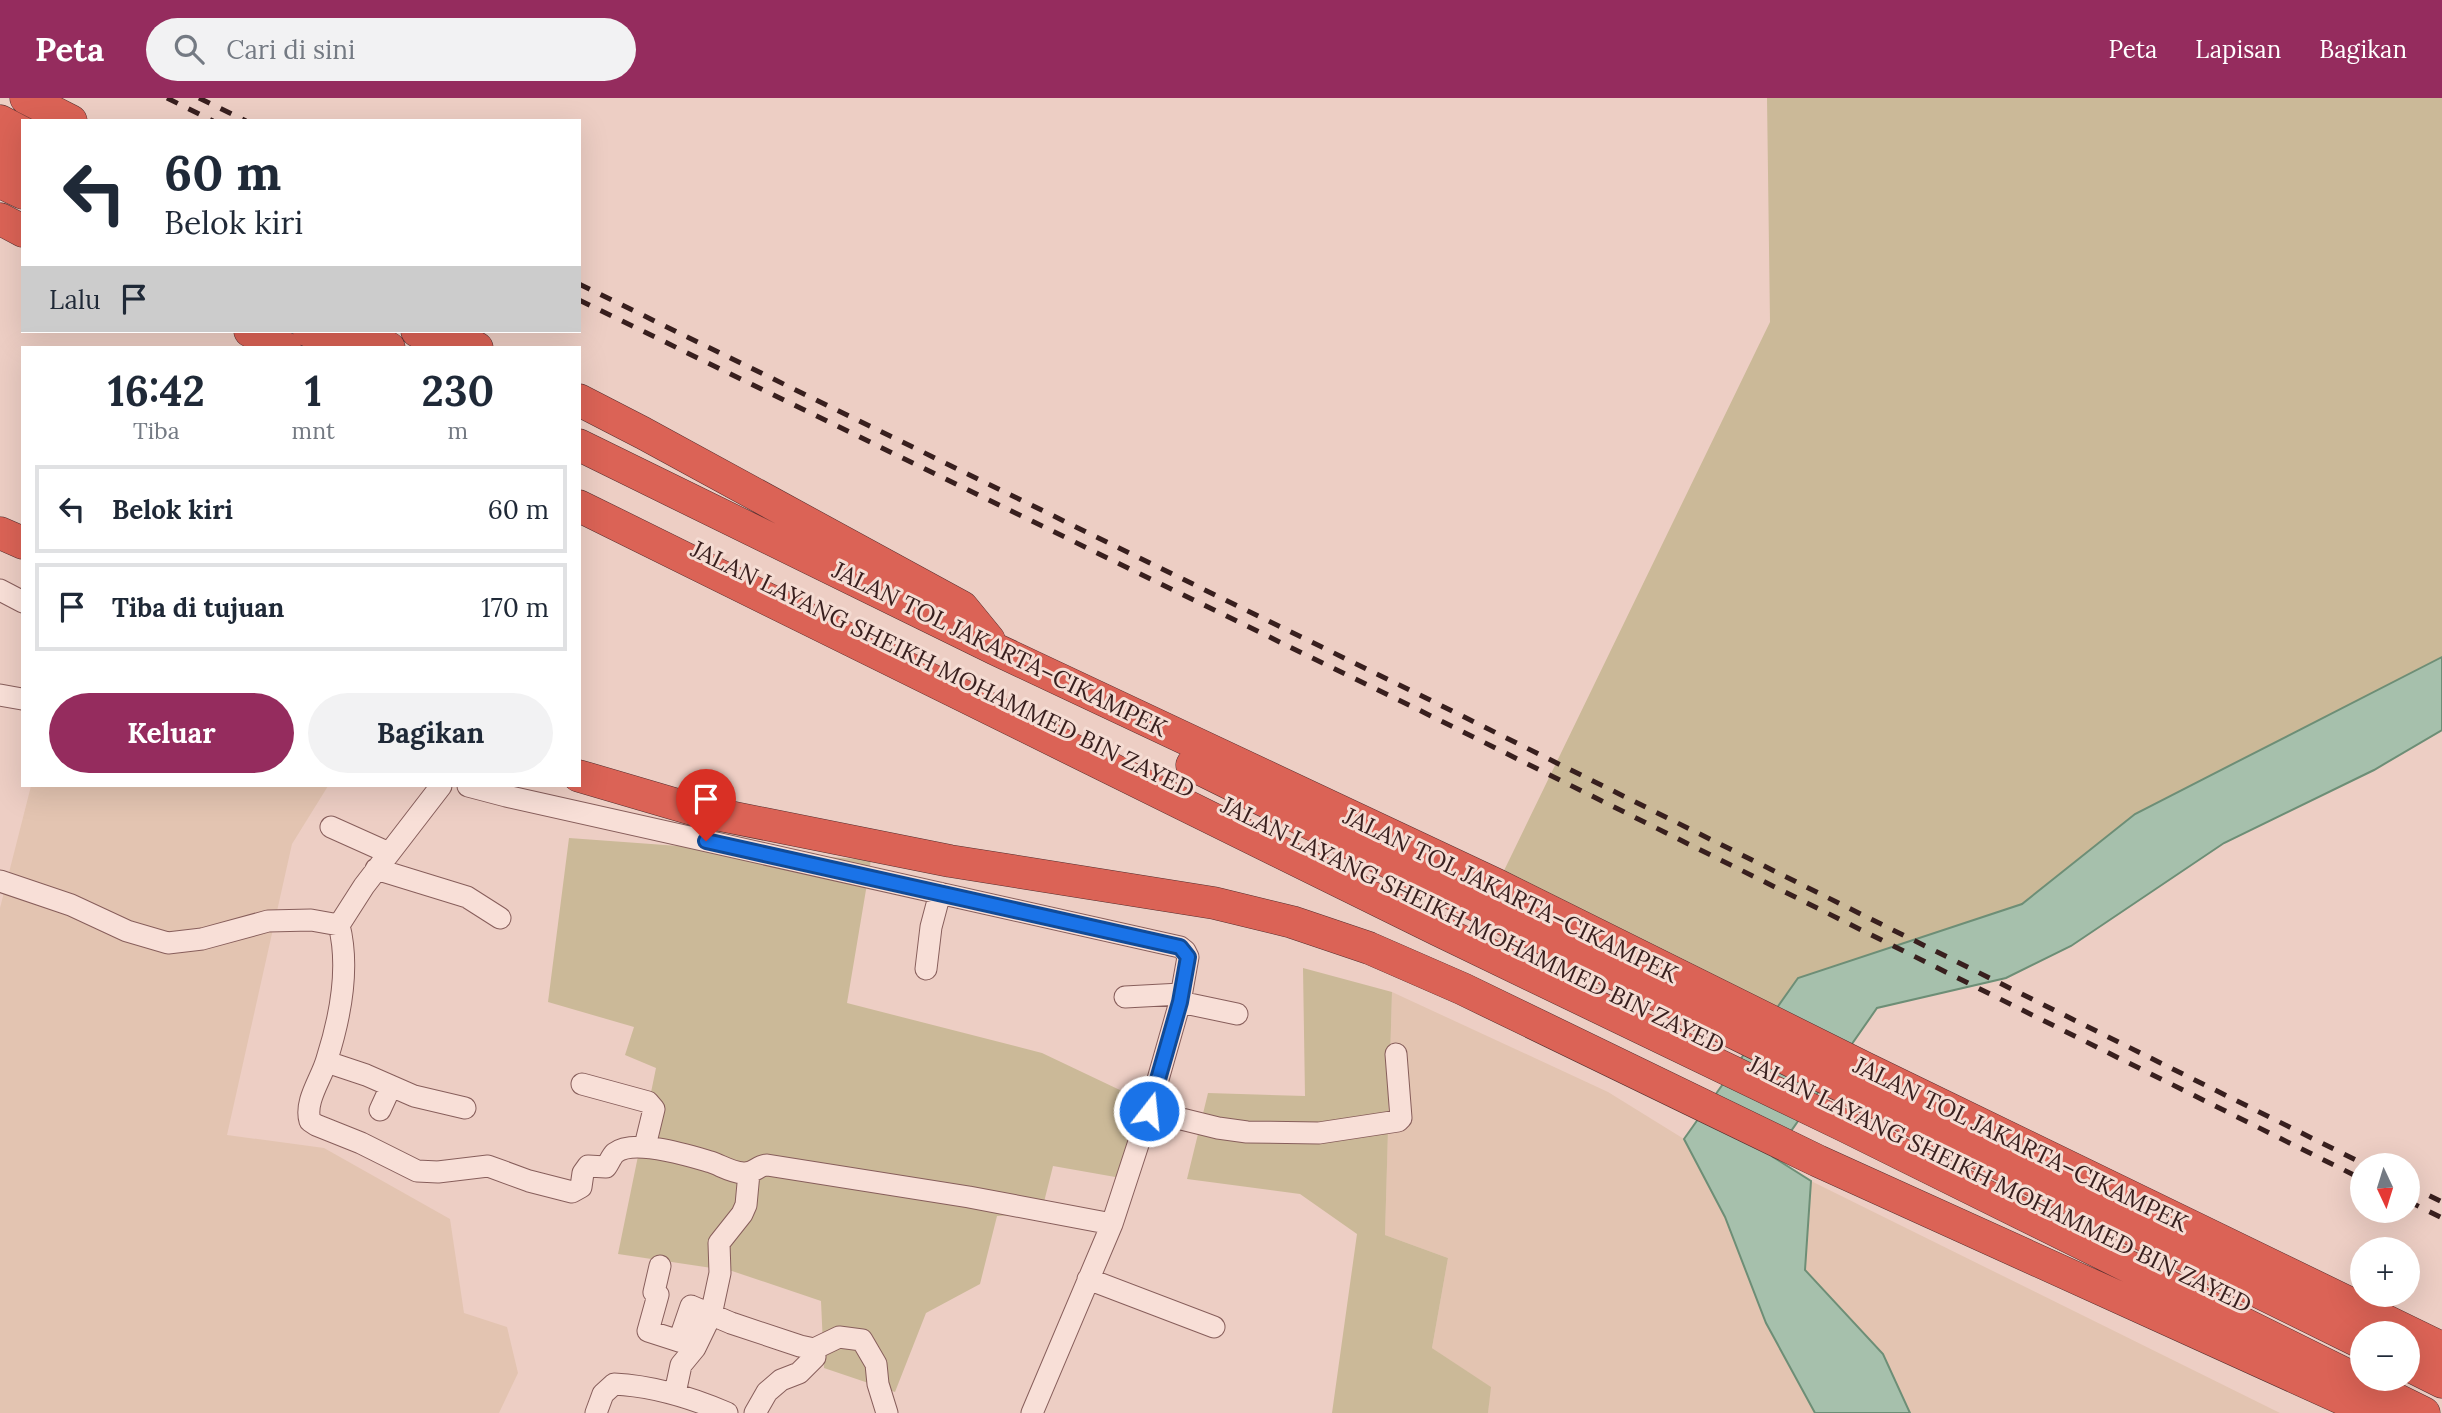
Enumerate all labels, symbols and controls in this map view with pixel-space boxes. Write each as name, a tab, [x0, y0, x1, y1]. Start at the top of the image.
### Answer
search box	[146, 18, 636, 81]
text: Peta	[35, 28, 104, 70]
icon: search	[170, 30, 208, 68]
text: Cari di sini	[226, 33, 355, 66]
text: Peta	[2109, 34, 2157, 65]
text: Lapisan	[2195, 34, 2281, 65]
text: Bagikan	[2319, 34, 2407, 65]
text: 60 m	[164, 141, 281, 203]
icon: left	[49, 147, 140, 238]
text: Belok kiri	[164, 202, 303, 243]
icon: arrive	[115, 280, 153, 318]
text: Lalu	[49, 283, 101, 316]
text: 16:42	[108, 364, 205, 418]
text: 1	[305, 364, 322, 418]
text: 230	[422, 364, 494, 418]
text: Tiba	[133, 416, 180, 445]
text: mnt	[292, 416, 335, 445]
text: m	[448, 416, 468, 445]
icon: left	[53, 490, 91, 528]
text: Belok kiri	[112, 493, 233, 526]
text: 60 m	[488, 493, 549, 526]
street label: JALAN LAYANG SHEIKH MOHAMMED BIN ZAYED	[685, 533, 1200, 805]
street label: JALAN TOL JAKARTA–CIKAMPEK	[827, 554, 1173, 744]
icon: arrive	[53, 588, 91, 626]
text: Tiba di tujuan	[112, 591, 284, 624]
text: 170 m	[481, 591, 549, 624]
button: Keluar	[49, 693, 294, 773]
button: Bagikan	[308, 693, 553, 773]
pin	[676, 769, 736, 841]
icon: arrive	[687, 780, 725, 818]
street label: JALAN LAYANG SHEIKH MOHAMMED BIN ZAYED	[1215, 789, 1730, 1061]
street label: JALAN TOL JAKARTA–CIKAMPEK	[1338, 800, 1684, 990]
street label: JALAN LAYANG SHEIKH MOHAMMED BIN ZAYED	[1742, 1048, 2257, 1320]
street label: JALAN TOL JAKARTA–CIKAMPEK	[1848, 1049, 2194, 1239]
position arrow	[1112, 1074, 1186, 1148]
north arrow	[2350, 1153, 2420, 1223]
map controls	[2350, 1153, 2420, 1391]
button: +	[2350, 1237, 2420, 1307]
button: −	[2350, 1321, 2420, 1391]

